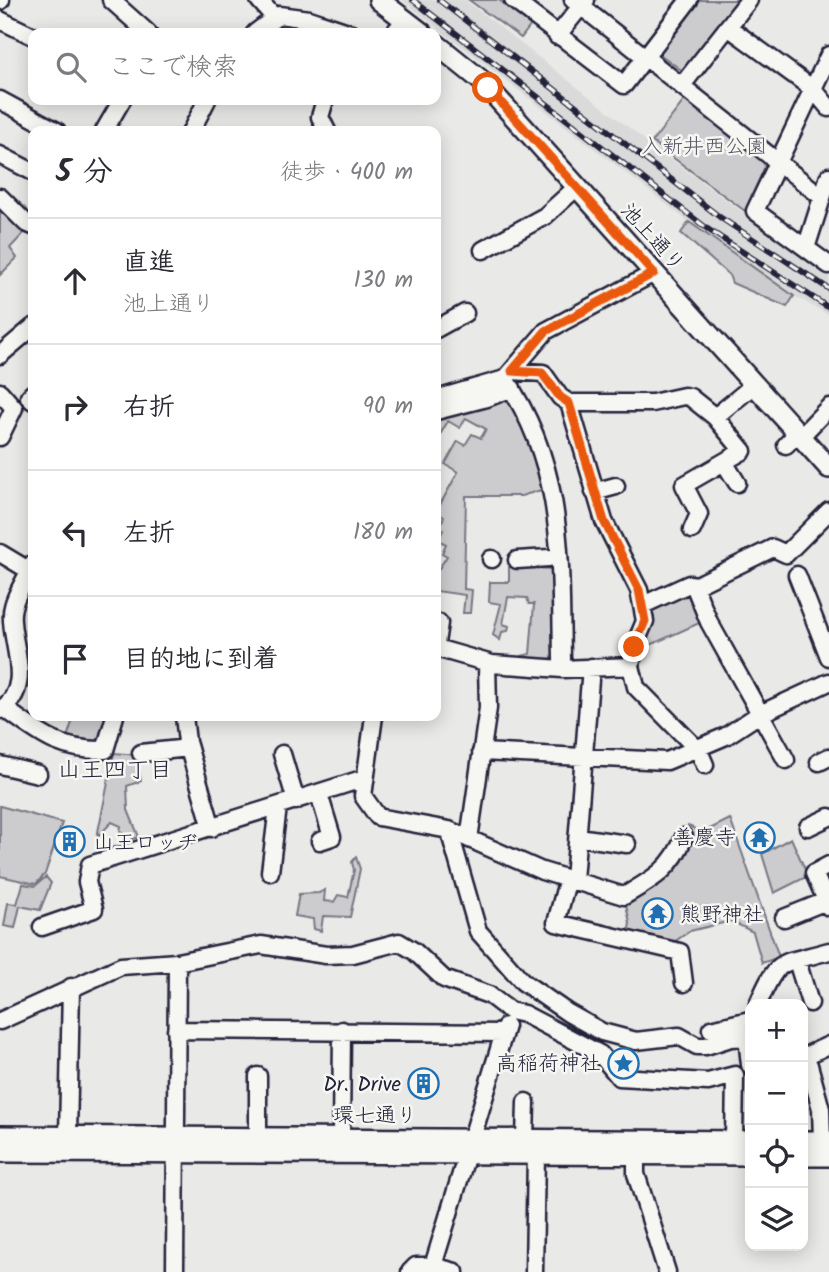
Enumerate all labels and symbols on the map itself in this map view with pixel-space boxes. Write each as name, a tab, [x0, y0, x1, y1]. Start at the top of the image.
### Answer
route start	[472, 72, 503, 103]
park label: 入新井西公園	[641, 131, 767, 164]
street label: 池上通り	[612, 196, 692, 280]
route end	[618, 631, 649, 662]
district label: 山王四丁目	[58, 753, 173, 789]
temple icon: 善慶寺	[742, 820, 776, 854]
place label: 善慶寺	[673, 822, 736, 855]
building icon: 山王ロッヂ	[53, 825, 87, 859]
place label: 山王ロッヂ	[93, 827, 198, 860]
temple icon: 熊野神社	[640, 897, 674, 931]
place label: 熊野神社	[680, 899, 764, 932]
place icon: 高稲荷神社	[607, 1046, 641, 1080]
place label: 高稲荷神社	[496, 1048, 601, 1081]
building icon: Dr. Drive	[407, 1067, 441, 1101]
place label: Dr. Drive	[323, 1069, 402, 1102]
street label: 環七通り	[333, 1100, 417, 1133]

